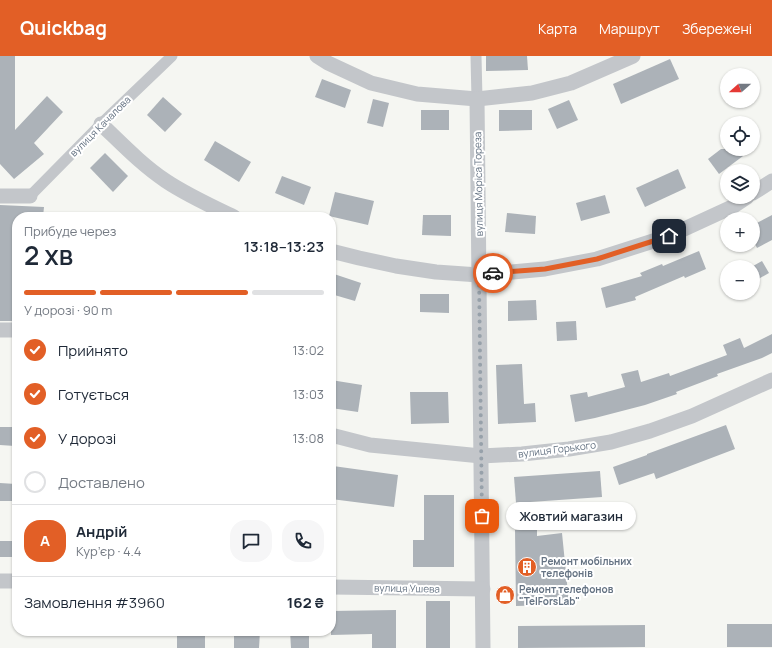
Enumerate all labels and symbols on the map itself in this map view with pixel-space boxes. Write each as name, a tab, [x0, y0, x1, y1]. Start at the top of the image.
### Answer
north arrow	[720, 68, 760, 108]
street label: вулиця Качалова	[67, 93, 133, 159]
street label: вулиця Моріса Тореза	[470, 132, 486, 236]
pin	[652, 219, 686, 253]
courier	[473, 253, 513, 293]
street label: вулиця Горького	[517, 437, 597, 461]
pin	[465, 499, 499, 533]
callout: Жовтий магазин	[506, 502, 636, 530]
place label: Ремонт мобільних телефонів	[541, 554, 632, 580]
building icon: Ремонт мобільних телефонів	[516, 556, 538, 578]
street label: вулиця Ушева	[374, 580, 440, 596]
place label: Ремонт телефонов "TelForsLab"	[519, 582, 614, 608]
shop icon: Ремонт телефонов "TelForsLab"	[494, 584, 516, 606]

